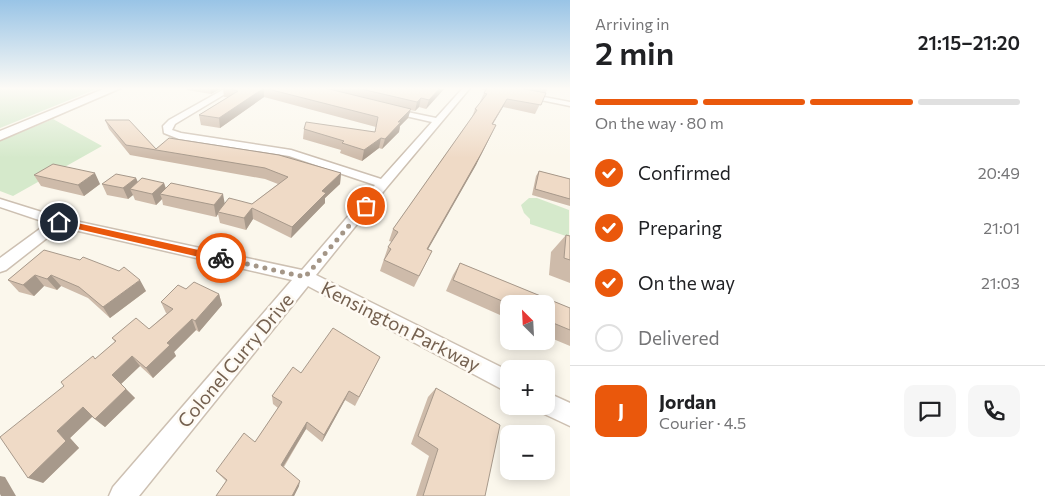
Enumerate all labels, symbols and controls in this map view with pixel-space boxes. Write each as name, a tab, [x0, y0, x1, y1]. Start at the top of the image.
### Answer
text: Arriving in	[595, 14, 669, 33]
text: 21:15–21:20	[918, 31, 1020, 54]
text: 2 min	[595, 32, 674, 72]
text: On the way · 80 m	[595, 113, 724, 132]
icon: check	[595, 159, 623, 187]
text: Confirmed	[638, 161, 731, 184]
text: 20:49	[978, 163, 1020, 182]
pin	[345, 185, 387, 227]
icon: bag	[352, 192, 380, 220]
pin	[38, 201, 80, 243]
icon: home	[45, 208, 73, 236]
icon: check	[595, 214, 623, 242]
text: Preparing	[638, 216, 722, 239]
text: 21:01	[983, 218, 1020, 237]
courier	[196, 233, 246, 283]
icon: bike	[207, 244, 235, 272]
icon: check	[595, 269, 623, 297]
text: On the way	[638, 271, 735, 294]
text: 21:03	[981, 273, 1020, 292]
street label: Kensington Parkway	[318, 276, 485, 376]
street label: Colonel Curry Drive	[172, 288, 298, 432]
north arrow	[500, 295, 555, 350]
map controls	[500, 295, 555, 480]
text: Delivered	[638, 326, 719, 349]
button: +	[500, 360, 555, 415]
button: chat	[904, 385, 956, 437]
button: phone	[968, 385, 1020, 437]
text: Jordan	[659, 390, 716, 413]
text: J	[618, 399, 624, 422]
text: Courier · 4.5	[659, 413, 746, 432]
button: −	[500, 425, 555, 480]

